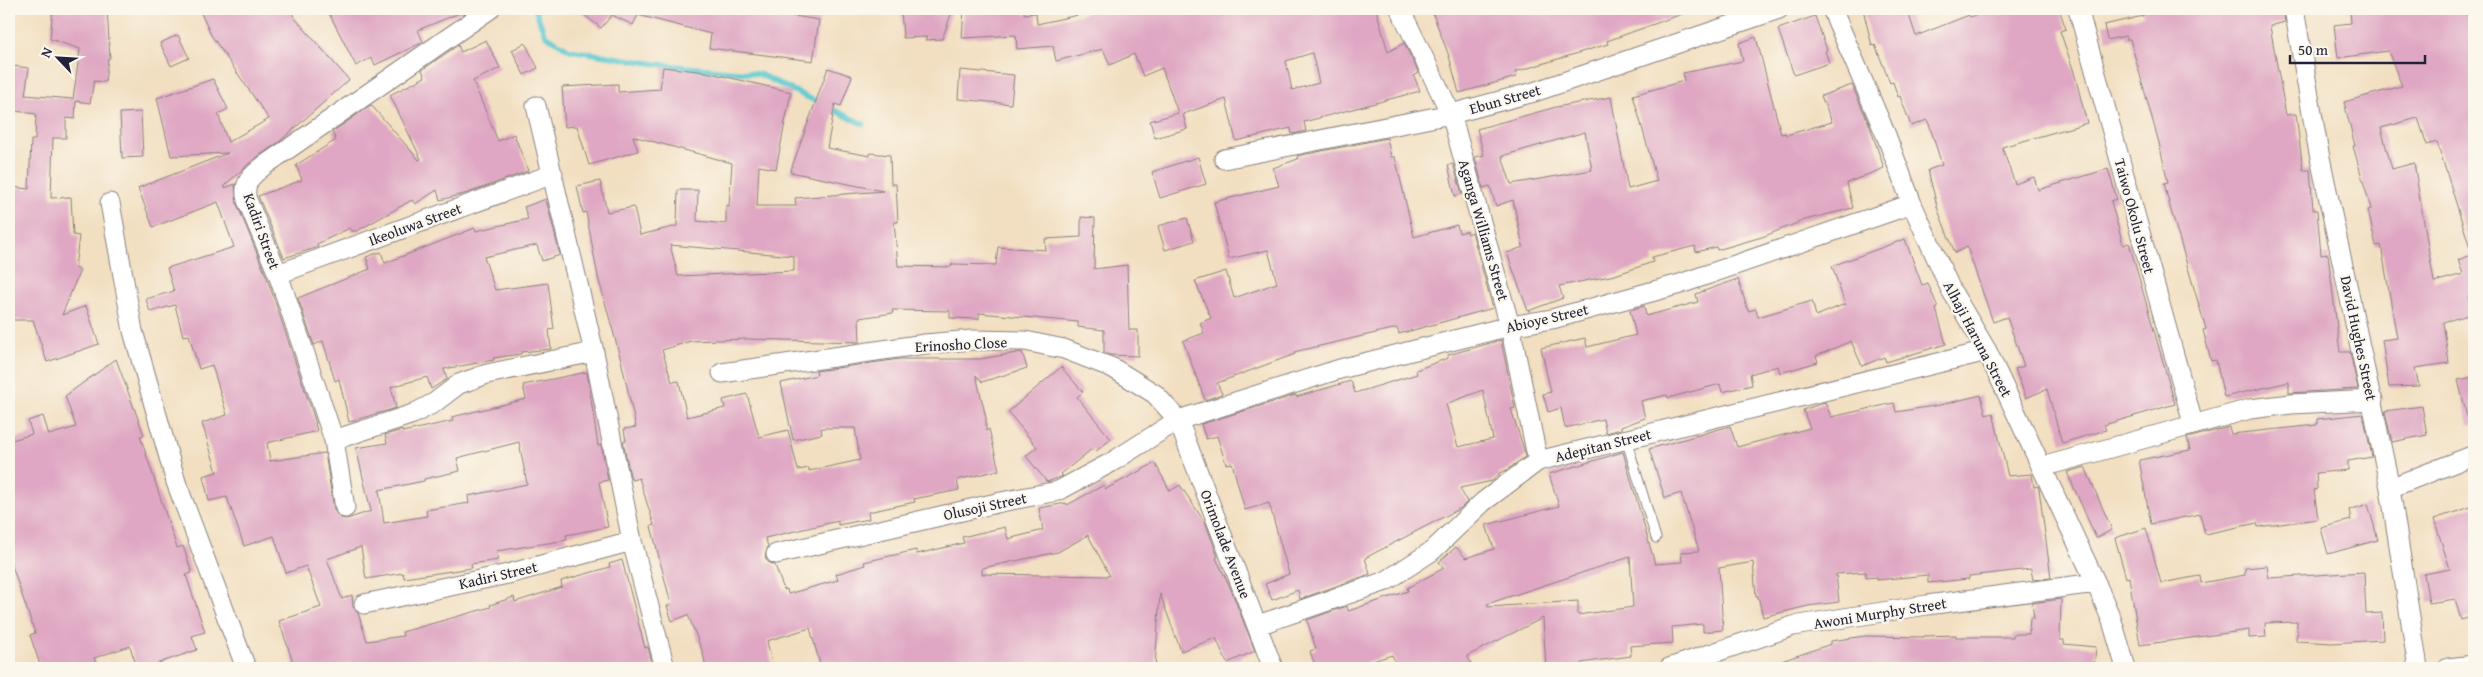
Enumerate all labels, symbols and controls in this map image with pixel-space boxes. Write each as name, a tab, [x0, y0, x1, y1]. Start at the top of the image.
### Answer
north arrow	[32, 32, 82, 82]
scale bar	[2290, 32, 2426, 64]
text: 50 m	[2298, 39, 2329, 60]
text: N	[35, 43, 58, 61]
street label: Ebun Street	[1467, 79, 1544, 119]
street label: Taiwo Okolu Street	[2110, 156, 2161, 276]
street label: Aganga Williams Street	[1454, 157, 1514, 304]
street label: Kadiri Street	[238, 190, 286, 273]
street label: Ikeoluwa Street	[365, 197, 465, 251]
street label: David Hughes Street	[2336, 274, 2383, 403]
street label: Alhaji Haruna Street	[1939, 277, 2018, 401]
street label: Abioye Street	[1504, 298, 1591, 338]
street label: Erinosho Close	[914, 331, 1008, 357]
street label: Adepitan Street	[1553, 423, 1654, 467]
street label: Orimolade Avenue	[1196, 486, 1256, 602]
street label: Olusoji Street	[941, 487, 1029, 525]
street label: Kadiri Street	[457, 556, 540, 594]
street label: Awoni Murphy Street	[1812, 592, 1949, 634]

